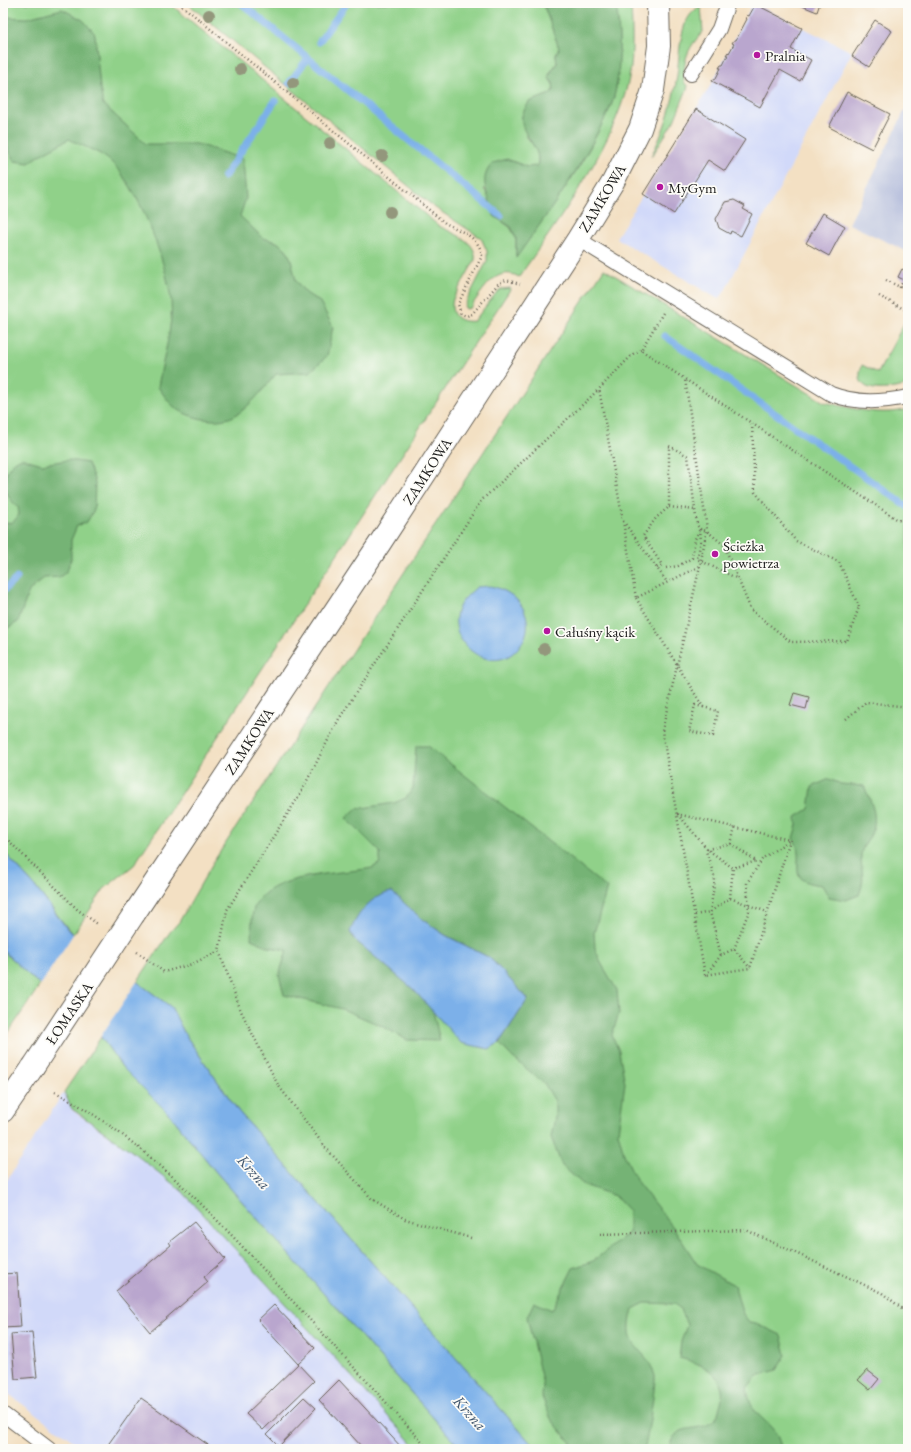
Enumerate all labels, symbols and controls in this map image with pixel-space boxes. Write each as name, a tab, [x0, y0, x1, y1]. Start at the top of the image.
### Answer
place label: Pralnia	[765, 46, 805, 65]
marker: Pralnia	[752, 50, 762, 60]
street label: ZAMKOWA	[574, 160, 630, 236]
place label: MyGym	[668, 178, 717, 197]
marker: MyGym	[655, 182, 665, 192]
street label: ZAMKOWA	[398, 433, 456, 508]
place label: Ścieżka powietrza	[723, 536, 779, 572]
marker: Ścieżka powietrza	[710, 549, 720, 559]
place label: Całuśny kącik	[555, 622, 636, 641]
marker: Całuśny kącik	[542, 626, 552, 636]
street label: ZAMKOWA	[220, 703, 278, 778]
street label: ŁOMASKA	[41, 977, 97, 1048]
water label: Krzna	[232, 1149, 275, 1194]
water label: Krzna	[448, 1390, 491, 1435]

